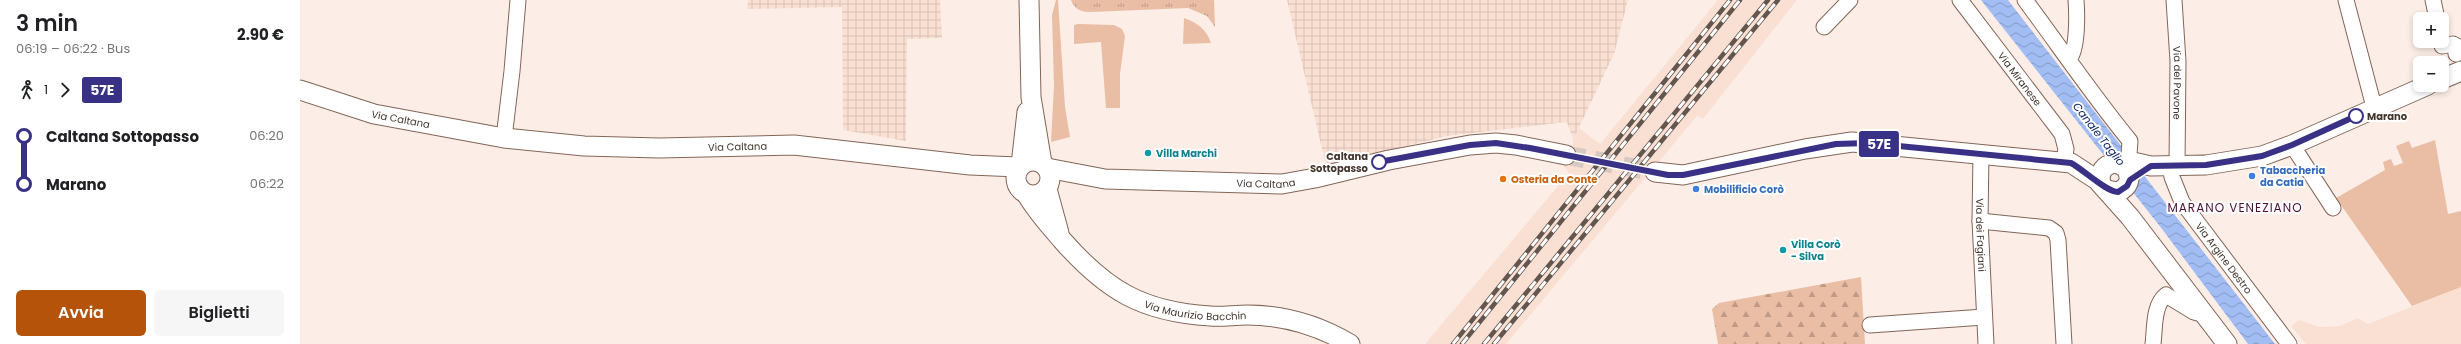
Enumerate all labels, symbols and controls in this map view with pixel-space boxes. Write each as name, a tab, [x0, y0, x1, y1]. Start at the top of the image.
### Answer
text: 3 min	[16, 8, 78, 39]
map controls	[2413, 12, 2449, 92]
button: +	[2413, 12, 2449, 48]
text: 2.90 €	[237, 24, 284, 45]
text: 06:19 – 06:22 · Bus	[16, 39, 130, 58]
street label: Via del Pavone	[2170, 45, 2186, 120]
street label: Via Miranese	[1995, 49, 2045, 109]
button: −	[2413, 56, 2449, 92]
icon: walk	[16, 79, 38, 101]
icon: forward	[54, 79, 76, 101]
text: 1	[44, 80, 48, 99]
text: 57E	[90, 80, 114, 100]
water label: Canale Taglio	[2069, 99, 2129, 169]
street label: Via Caltana	[370, 106, 431, 132]
marker: Marano	[2348, 108, 2364, 124]
place label: Marano	[2367, 109, 2408, 124]
text: Caltana Sottopasso	[46, 126, 199, 147]
text: 06:20	[249, 126, 284, 145]
line badge: 57E	[1856, 131, 1902, 157]
text: 57E	[1867, 134, 1891, 154]
street label: Via Caltana	[708, 138, 767, 154]
place label: Villa Marchi	[1156, 146, 1217, 161]
marker: Villa Marchi	[1143, 148, 1153, 158]
place label: Caltana Sottopasso	[1310, 149, 1369, 176]
marker: Caltana Sottopasso	[1371, 154, 1387, 170]
place label: Tabaccheria da Catia	[2260, 163, 2326, 190]
marker: Tabaccheria da Catia	[2247, 171, 2257, 181]
place label: Osteria da Conte	[1511, 172, 1597, 187]
text: Marano	[46, 174, 106, 195]
text: 06:22	[250, 174, 284, 193]
street label: Via Caltana	[1236, 174, 1297, 192]
marker: Osteria da Conte	[1498, 174, 1508, 184]
place label: Mobilificio Corò	[1704, 182, 1784, 197]
marker: Mobilificio Corò	[1691, 184, 1701, 194]
street label: Via dei Fagiani	[1972, 198, 1990, 272]
district label: MARANO VENEZIANO	[2167, 199, 2303, 216]
street label: Via Argine Destro	[2192, 219, 2256, 297]
place label: Villa Corò - Silva	[1791, 237, 1841, 264]
marker: Villa Corò - Silva	[1778, 245, 1788, 255]
button: Avvia	[16, 290, 146, 336]
button: Biglietti	[154, 290, 284, 336]
street label: Via Maurizio Bacchin	[1142, 296, 1247, 324]

